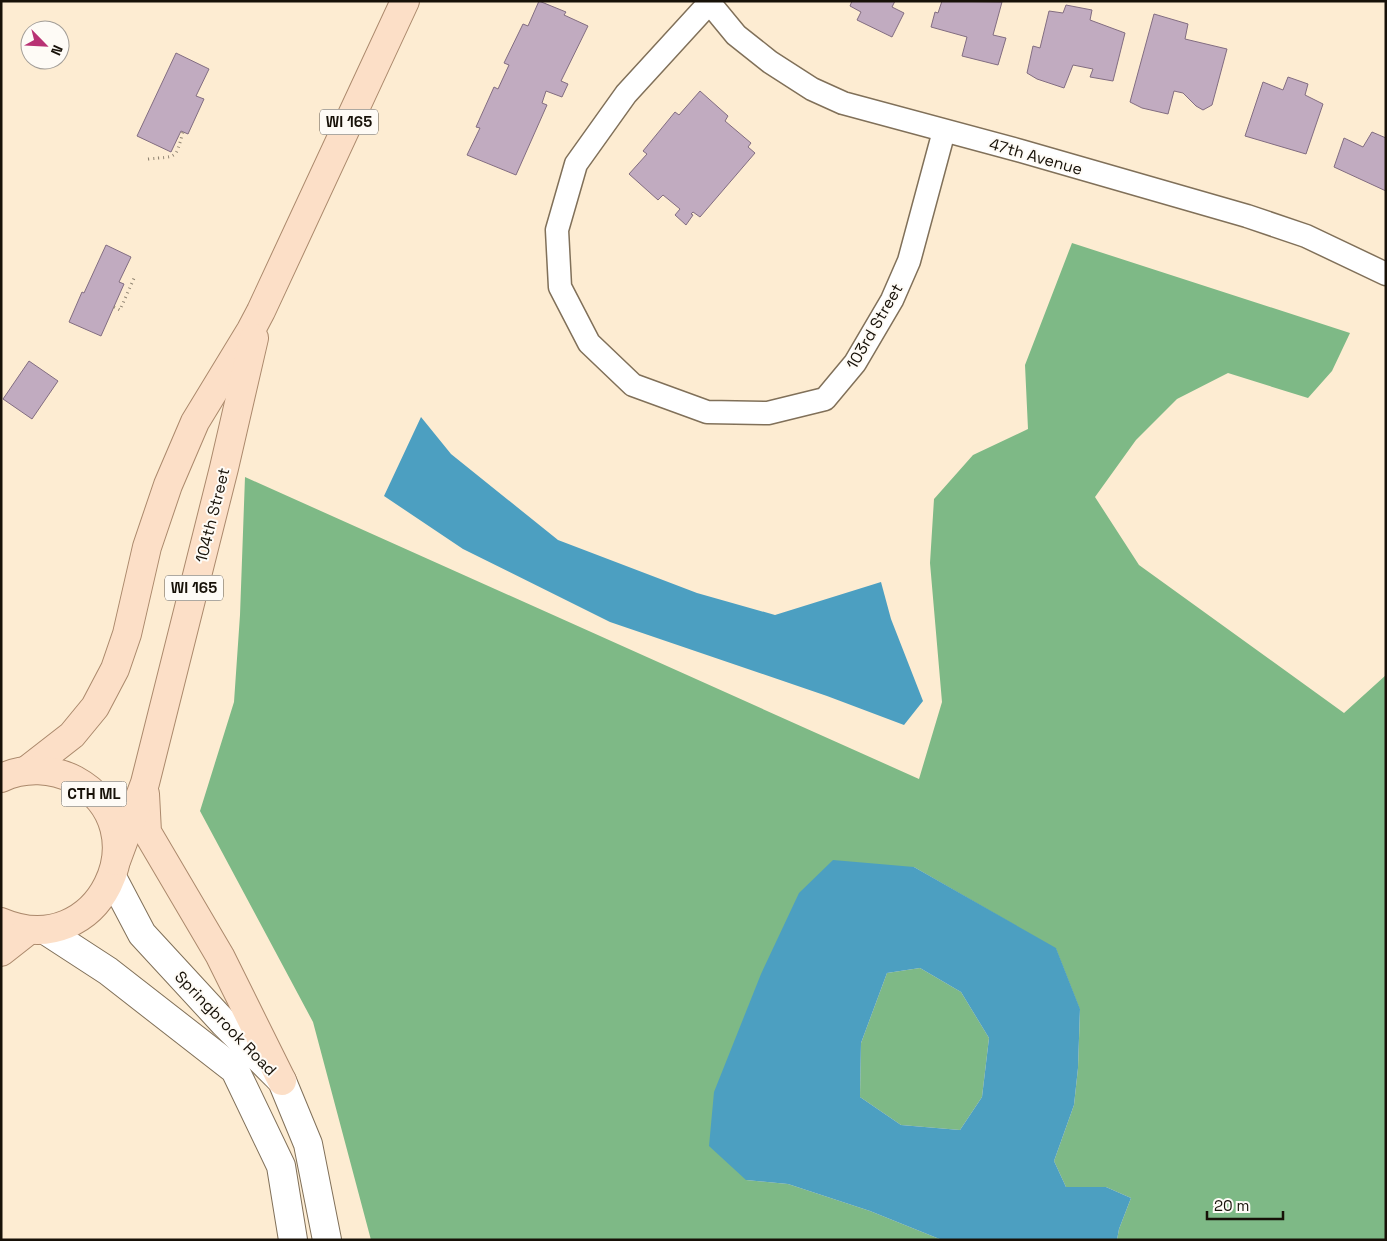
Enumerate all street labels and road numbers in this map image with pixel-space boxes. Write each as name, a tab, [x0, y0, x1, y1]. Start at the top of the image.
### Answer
road number: WI 165	[320, 110, 378, 134]
street label: 47th Avenue	[987, 133, 1085, 180]
street label: 103rd Street	[841, 280, 907, 373]
street label: 104th Street	[191, 465, 234, 565]
road number: WI 165	[165, 576, 223, 600]
road number: CTH ML	[62, 782, 126, 806]
street label: Springbrook Road	[170, 966, 281, 1080]

